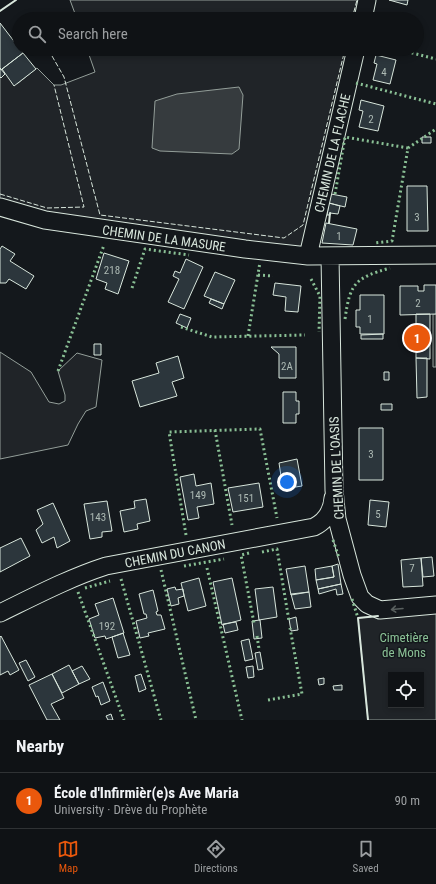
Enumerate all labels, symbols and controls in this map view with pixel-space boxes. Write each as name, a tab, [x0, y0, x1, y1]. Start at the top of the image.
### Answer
search box	[12, 12, 424, 56]
icon: search	[26, 23, 48, 45]
text: Search here	[58, 25, 128, 43]
house number: 4	[381, 66, 387, 79]
street label: CHEMIN DE LA FLACHE	[312, 92, 353, 214]
house number: 2	[368, 113, 374, 126]
house number: 3	[414, 211, 420, 224]
street label: CHEMIN DE LA MASURE	[101, 222, 227, 255]
house number: 1	[336, 230, 342, 243]
house number: 218	[104, 264, 120, 277]
house number: 2	[415, 297, 421, 310]
house number: 1	[367, 313, 373, 326]
pin: 1	[404, 323, 430, 353]
house number: 2A	[281, 360, 294, 373]
street label: CHEMIN DE L'OASIS	[326, 416, 347, 520]
house number: 3	[368, 448, 374, 461]
your location	[277, 472, 297, 492]
house number: 149	[190, 489, 206, 502]
house number: 151	[238, 492, 254, 505]
house number: 5	[375, 508, 381, 521]
house number: 143	[90, 511, 106, 524]
street label: CHEMIN DU CANON	[123, 536, 227, 571]
house number: 7	[409, 562, 415, 575]
one-way arrow	[391, 605, 404, 613]
house number: 192	[99, 620, 115, 633]
park label: Cimetière de Mons	[379, 630, 429, 660]
map controls	[388, 672, 424, 708]
button: locate	[388, 672, 424, 708]
text: Nearby	[16, 736, 64, 756]
text: École d'Infirmièr(e)s Ave Maria	[54, 784, 239, 802]
text: 1	[26, 793, 32, 808]
text: 90 m	[394, 793, 420, 808]
text: University · Drève du Prophète	[54, 802, 207, 817]
tab: Map	[57, 838, 79, 875]
tab: Directions	[194, 838, 238, 875]
tab: Saved	[353, 838, 379, 875]

